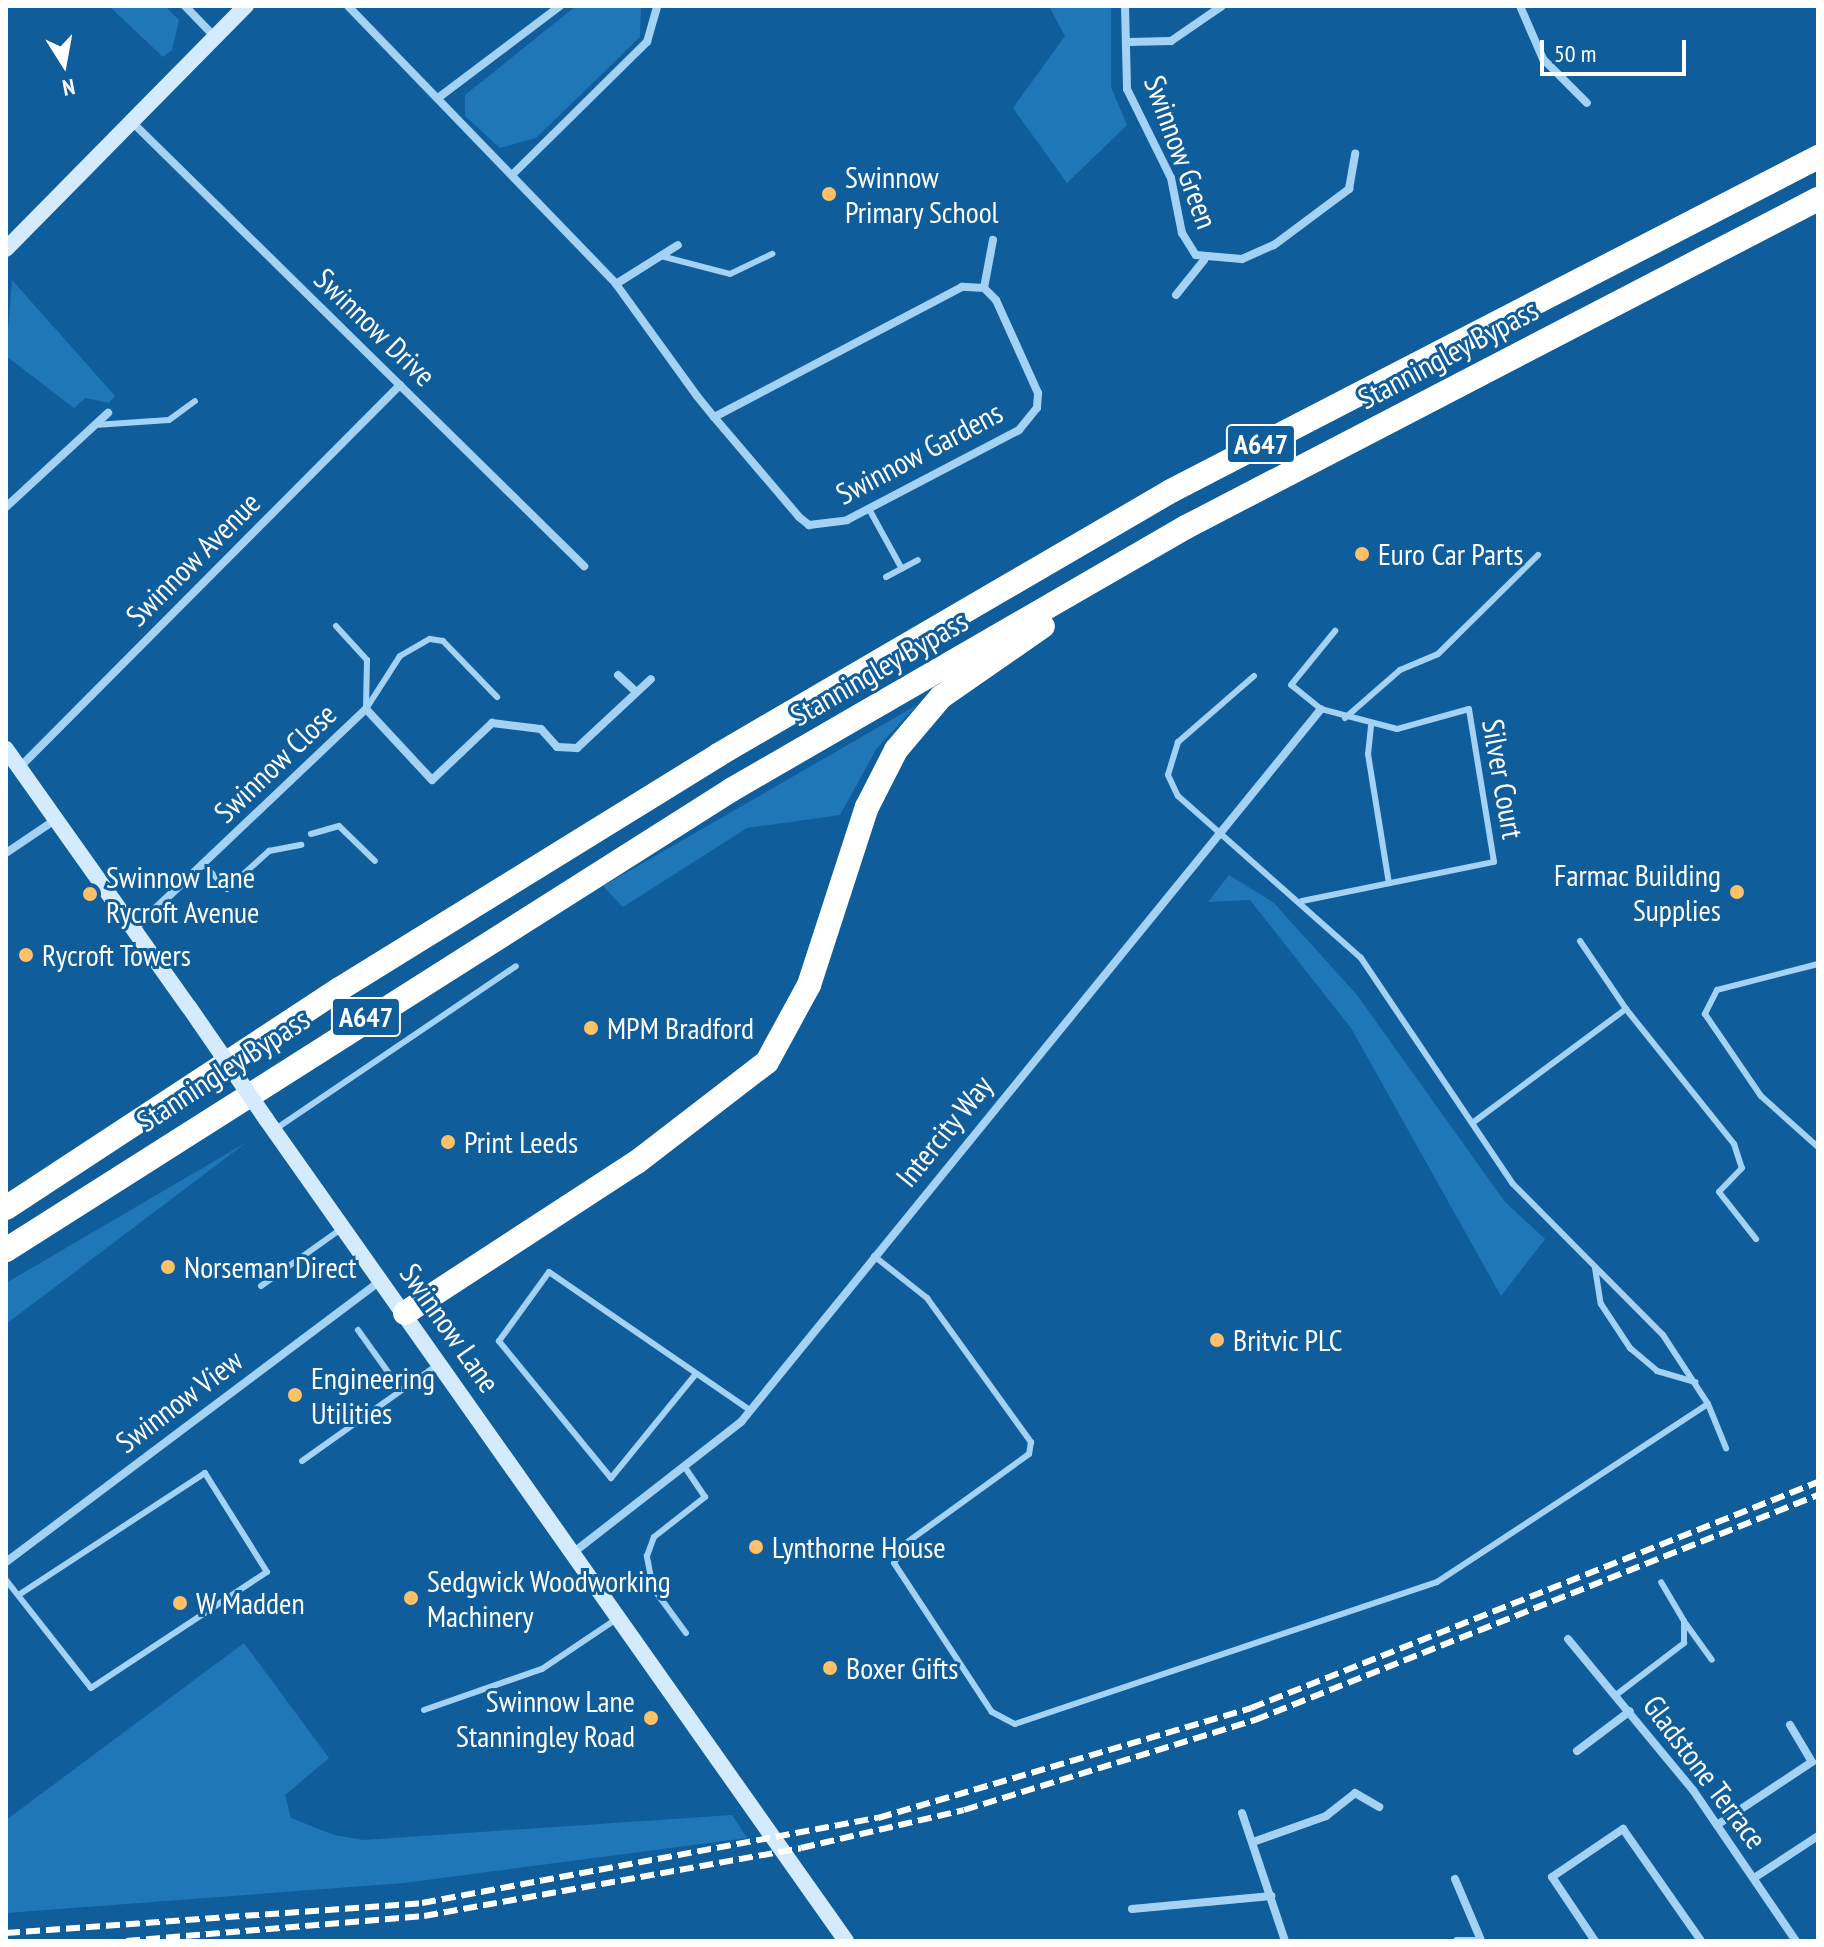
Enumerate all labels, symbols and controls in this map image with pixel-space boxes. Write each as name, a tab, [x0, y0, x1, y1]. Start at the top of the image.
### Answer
north arrow	[24, 24, 104, 104]
scale bar	[1544, 24, 1690, 74]
text: 50 m	[1554, 38, 1596, 69]
street label: Swinnow Green	[1137, 70, 1225, 234]
text: N	[60, 73, 77, 102]
place label: Swinnow Primary School	[845, 159, 999, 230]
marker: Swinnow Primary School	[820, 185, 838, 203]
street label: Swinnow Drive	[307, 260, 443, 394]
street label: Stanningley Bypass	[1352, 291, 1544, 417]
street label: Swinnow Gardens	[829, 394, 1009, 512]
road number: A647	[1225, 420, 1297, 468]
street label: Swinnow Avenue	[118, 484, 268, 634]
place label: Euro Car Parts	[1378, 536, 1523, 572]
marker: Euro Car Parts	[1353, 545, 1371, 563]
street label: Stanningley Bypass	[784, 603, 974, 733]
street label: Swinnow Close	[206, 696, 344, 830]
street label: Silver Court	[1475, 716, 1531, 842]
place label: Farmac Building Supplies	[1554, 857, 1721, 928]
place label: Swinnow Lane Rycroft Avenue	[106, 859, 260, 930]
marker: Farmac Building Supplies	[1728, 883, 1746, 901]
marker: Swinnow Lane Rycroft Avenue	[81, 885, 99, 903]
place label: Rycroft Towers	[42, 937, 192, 973]
marker: Rycroft Towers	[17, 946, 35, 964]
road number: A647	[330, 993, 402, 1041]
street label: Stanningley Bypass	[130, 1001, 316, 1139]
place label: MPM Bradford	[607, 1010, 754, 1046]
marker: MPM Bradford	[582, 1019, 600, 1037]
street label: Intercity Way	[888, 1068, 1000, 1194]
place label: Print Leeds	[464, 1124, 578, 1160]
marker: Print Leeds	[439, 1133, 457, 1151]
place label: Norseman Direct	[184, 1249, 356, 1285]
street label: Swinnow Lane	[392, 1256, 508, 1400]
marker: Norseman Direct	[159, 1258, 177, 1276]
place label: Britvic PLC	[1233, 1322, 1343, 1358]
marker: Britvic PLC	[1208, 1331, 1226, 1349]
street label: Swinnow View	[108, 1341, 250, 1461]
place label: Engineering Utilities	[311, 1360, 435, 1430]
marker: Engineering Utilities	[286, 1386, 304, 1404]
place label: Lynthorne House	[772, 1529, 946, 1565]
marker: Lynthorne House	[747, 1538, 765, 1556]
place label: Sedgwick Woodworking Machinery	[427, 1563, 672, 1634]
place label: W Madden	[196, 1585, 305, 1621]
marker: Sedgwick Woodworking Machinery	[402, 1589, 420, 1607]
marker: W Madden	[171, 1594, 189, 1612]
place label: Boxer Gifts	[846, 1650, 958, 1686]
marker: Boxer Gifts	[821, 1659, 839, 1677]
place label: Swinnow Lane Stanningley Road	[455, 1683, 635, 1754]
street label: Gladstone Terrace	[1635, 1688, 1775, 1856]
marker: Swinnow Lane Stanningley Road	[642, 1709, 660, 1727]

